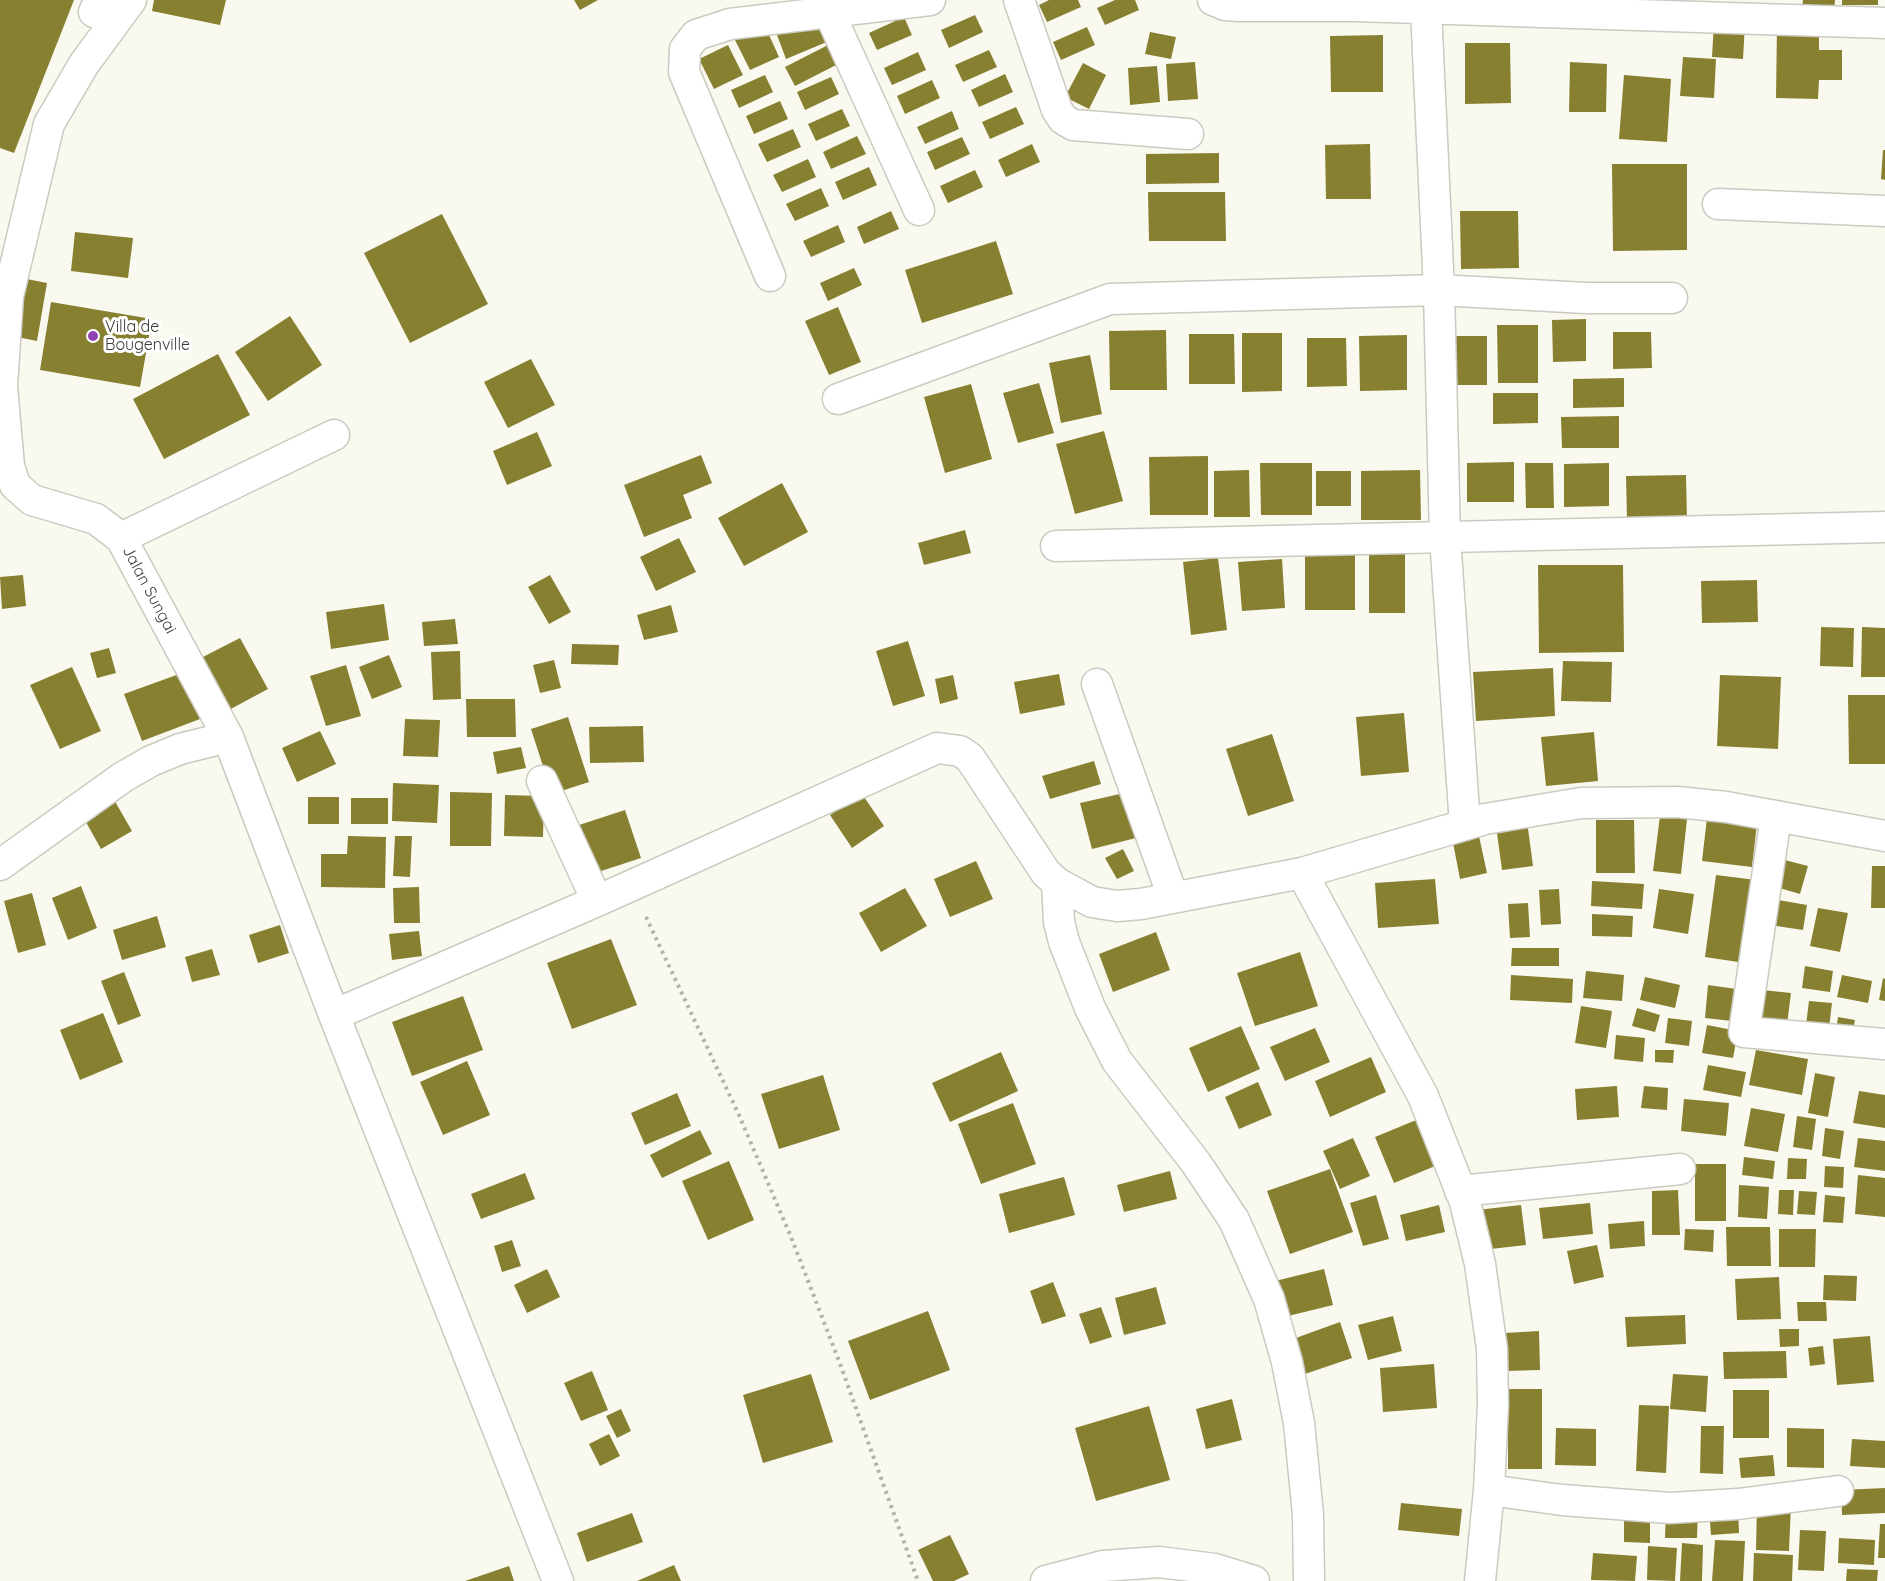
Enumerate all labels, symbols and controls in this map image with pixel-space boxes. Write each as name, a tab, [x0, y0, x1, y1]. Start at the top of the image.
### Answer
place label: Villa de Bougenville	[105, 317, 190, 355]
marker: Villa de Bougenville	[86, 329, 100, 343]
street label: Jalan Sungai	[118, 543, 180, 637]

